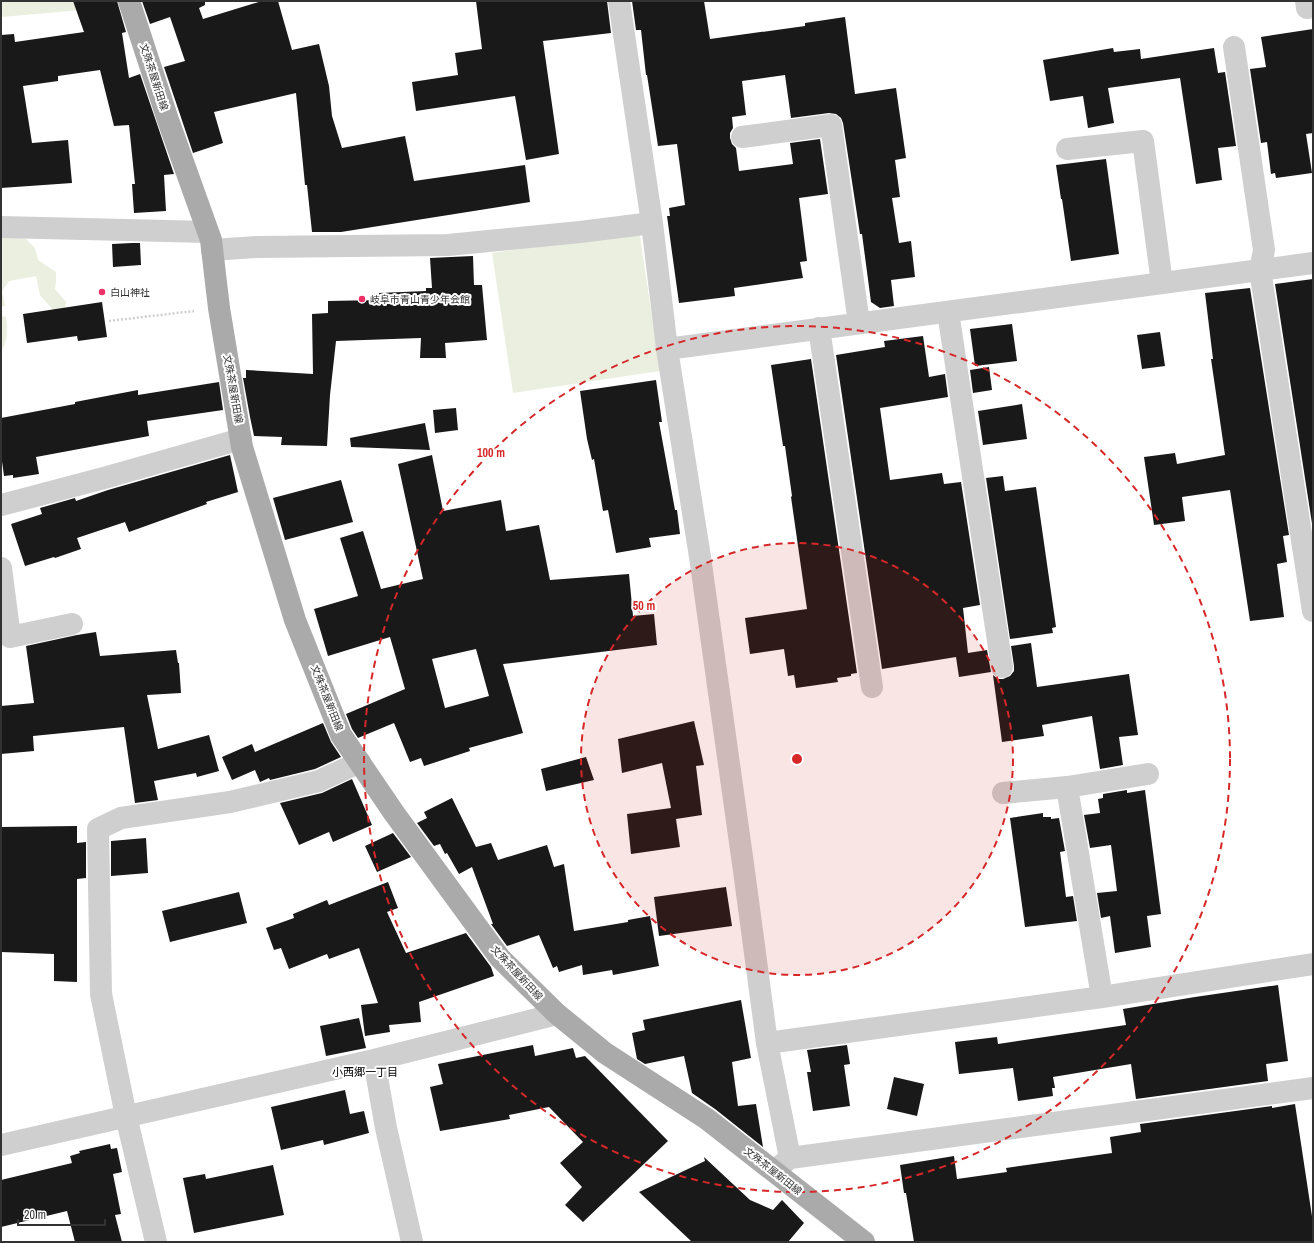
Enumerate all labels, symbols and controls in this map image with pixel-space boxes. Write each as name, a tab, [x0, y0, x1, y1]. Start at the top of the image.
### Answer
street label: 文殊茶屋新田線	[137, 42, 171, 112]
place label: 白山神社	[110, 286, 150, 299]
marker: 白山神社	[97, 287, 107, 297]
place label: 岐阜市青山青少年会館	[370, 293, 470, 306]
marker: 岐阜市青山青少年会館	[357, 294, 367, 304]
street label: 文殊茶屋新田線	[221, 353, 245, 425]
text: 100 m	[477, 445, 505, 461]
text: 50 m	[633, 598, 655, 614]
street label: 文殊茶屋新田線	[308, 663, 346, 733]
centre of rings	[790, 752, 804, 766]
street label: 文殊茶屋新田線	[488, 943, 546, 1003]
district label: 小西郷一丁目	[332, 1065, 398, 1079]
street label: 文殊茶屋新田線	[741, 1144, 805, 1198]
scale bar	[18, 1201, 105, 1227]
text: 20 m	[24, 1207, 46, 1223]

